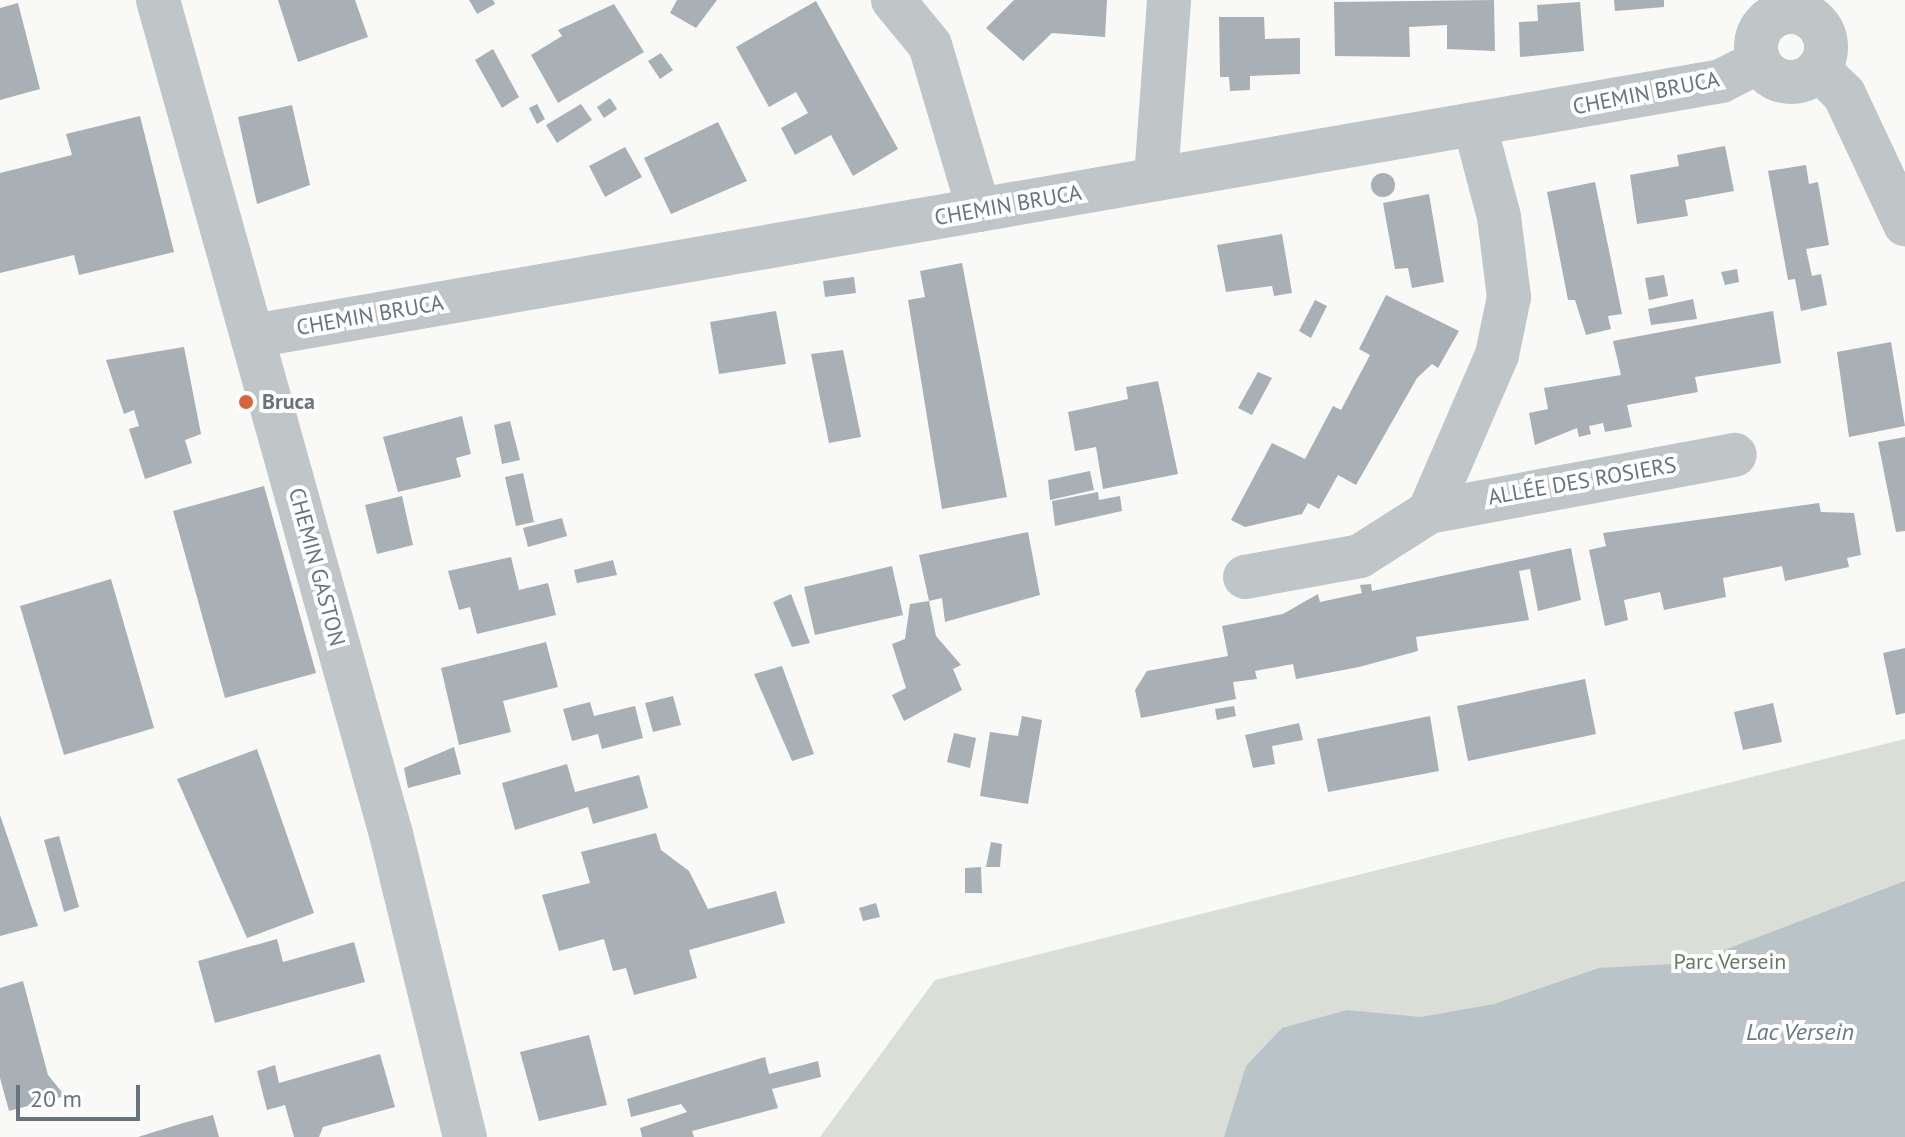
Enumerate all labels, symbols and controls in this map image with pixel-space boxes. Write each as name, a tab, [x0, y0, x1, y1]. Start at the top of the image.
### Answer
street label: CHEMIN BRUCA	[1570, 66, 1722, 120]
street label: CHEMIN BRUCA	[932, 179, 1084, 231]
street label: CHEMIN BRUCA	[294, 289, 446, 341]
place label: Bruca	[262, 389, 315, 415]
marker: Bruca	[237, 393, 255, 411]
street label: ALLÉE DES ROSIERS	[1486, 451, 1678, 511]
street label: CHEMIN GASTON	[283, 485, 351, 649]
park label: Parc Versein	[1673, 949, 1787, 975]
water label: Lac Versein	[1745, 1018, 1855, 1046]
scale bar	[20, 1069, 144, 1119]
text: 20 m	[30, 1083, 82, 1114]

